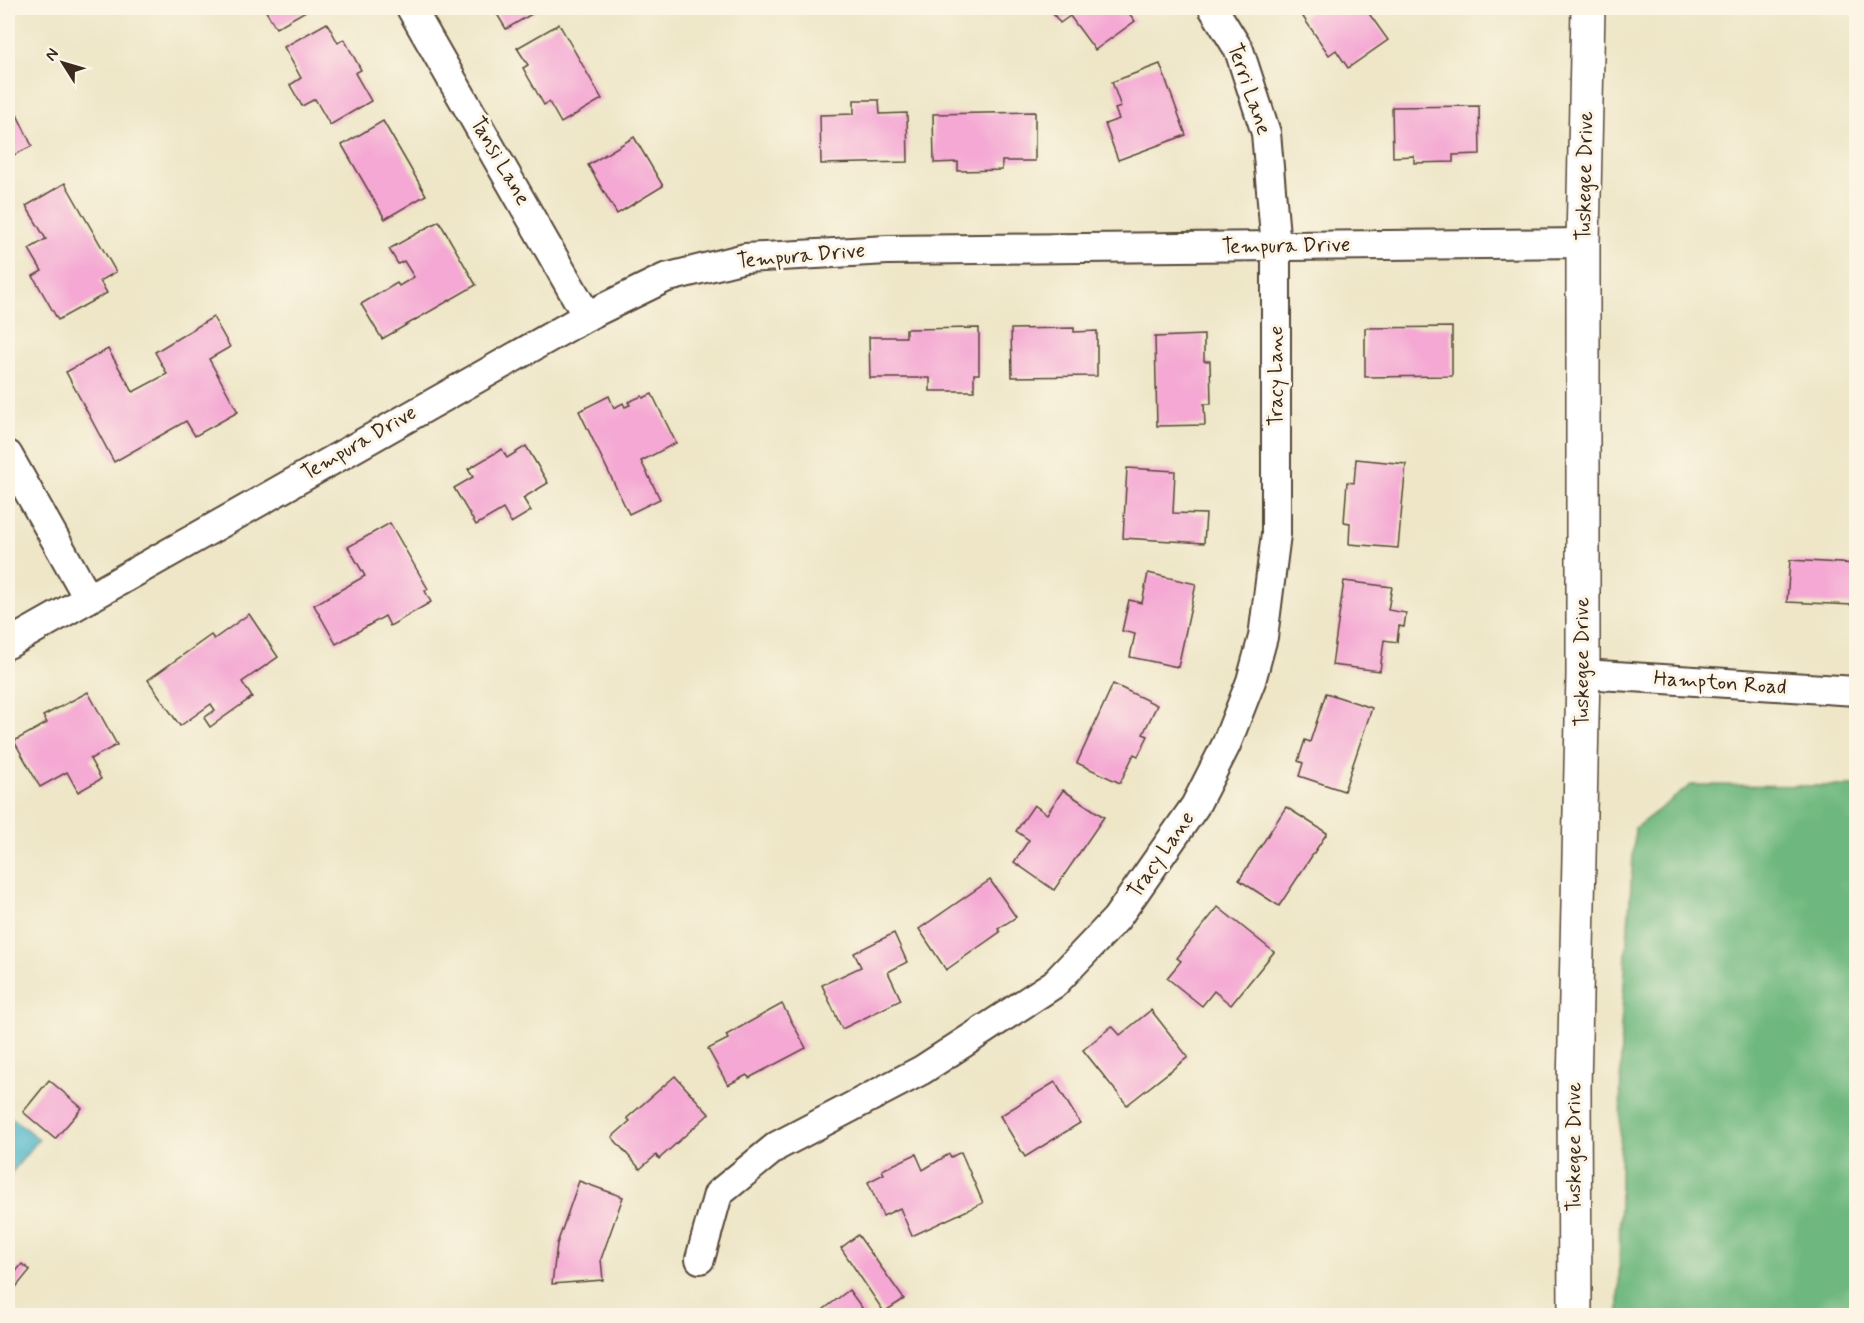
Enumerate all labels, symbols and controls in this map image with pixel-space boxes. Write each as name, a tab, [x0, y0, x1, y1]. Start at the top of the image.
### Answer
north arrow	[33, 33, 93, 93]
street label: Terri Lane	[1220, 39, 1278, 139]
text: N	[41, 44, 64, 65]
street label: Tansi Lane	[463, 111, 537, 211]
street label: Tuskegee Drive	[1570, 111, 1600, 241]
street label: Tempura Drive	[1221, 231, 1351, 261]
street label: Tempura Drive	[736, 236, 866, 276]
street label: Tracy Lane	[1262, 326, 1290, 426]
street label: Tempura Drive	[296, 399, 422, 487]
street label: Tuskegee Drive	[1568, 597, 1596, 727]
street label: Hampton Road	[1653, 664, 1787, 702]
street label: Tracy Lane	[1121, 806, 1201, 904]
street label: Tuskegee Drive	[1560, 1082, 1588, 1212]

